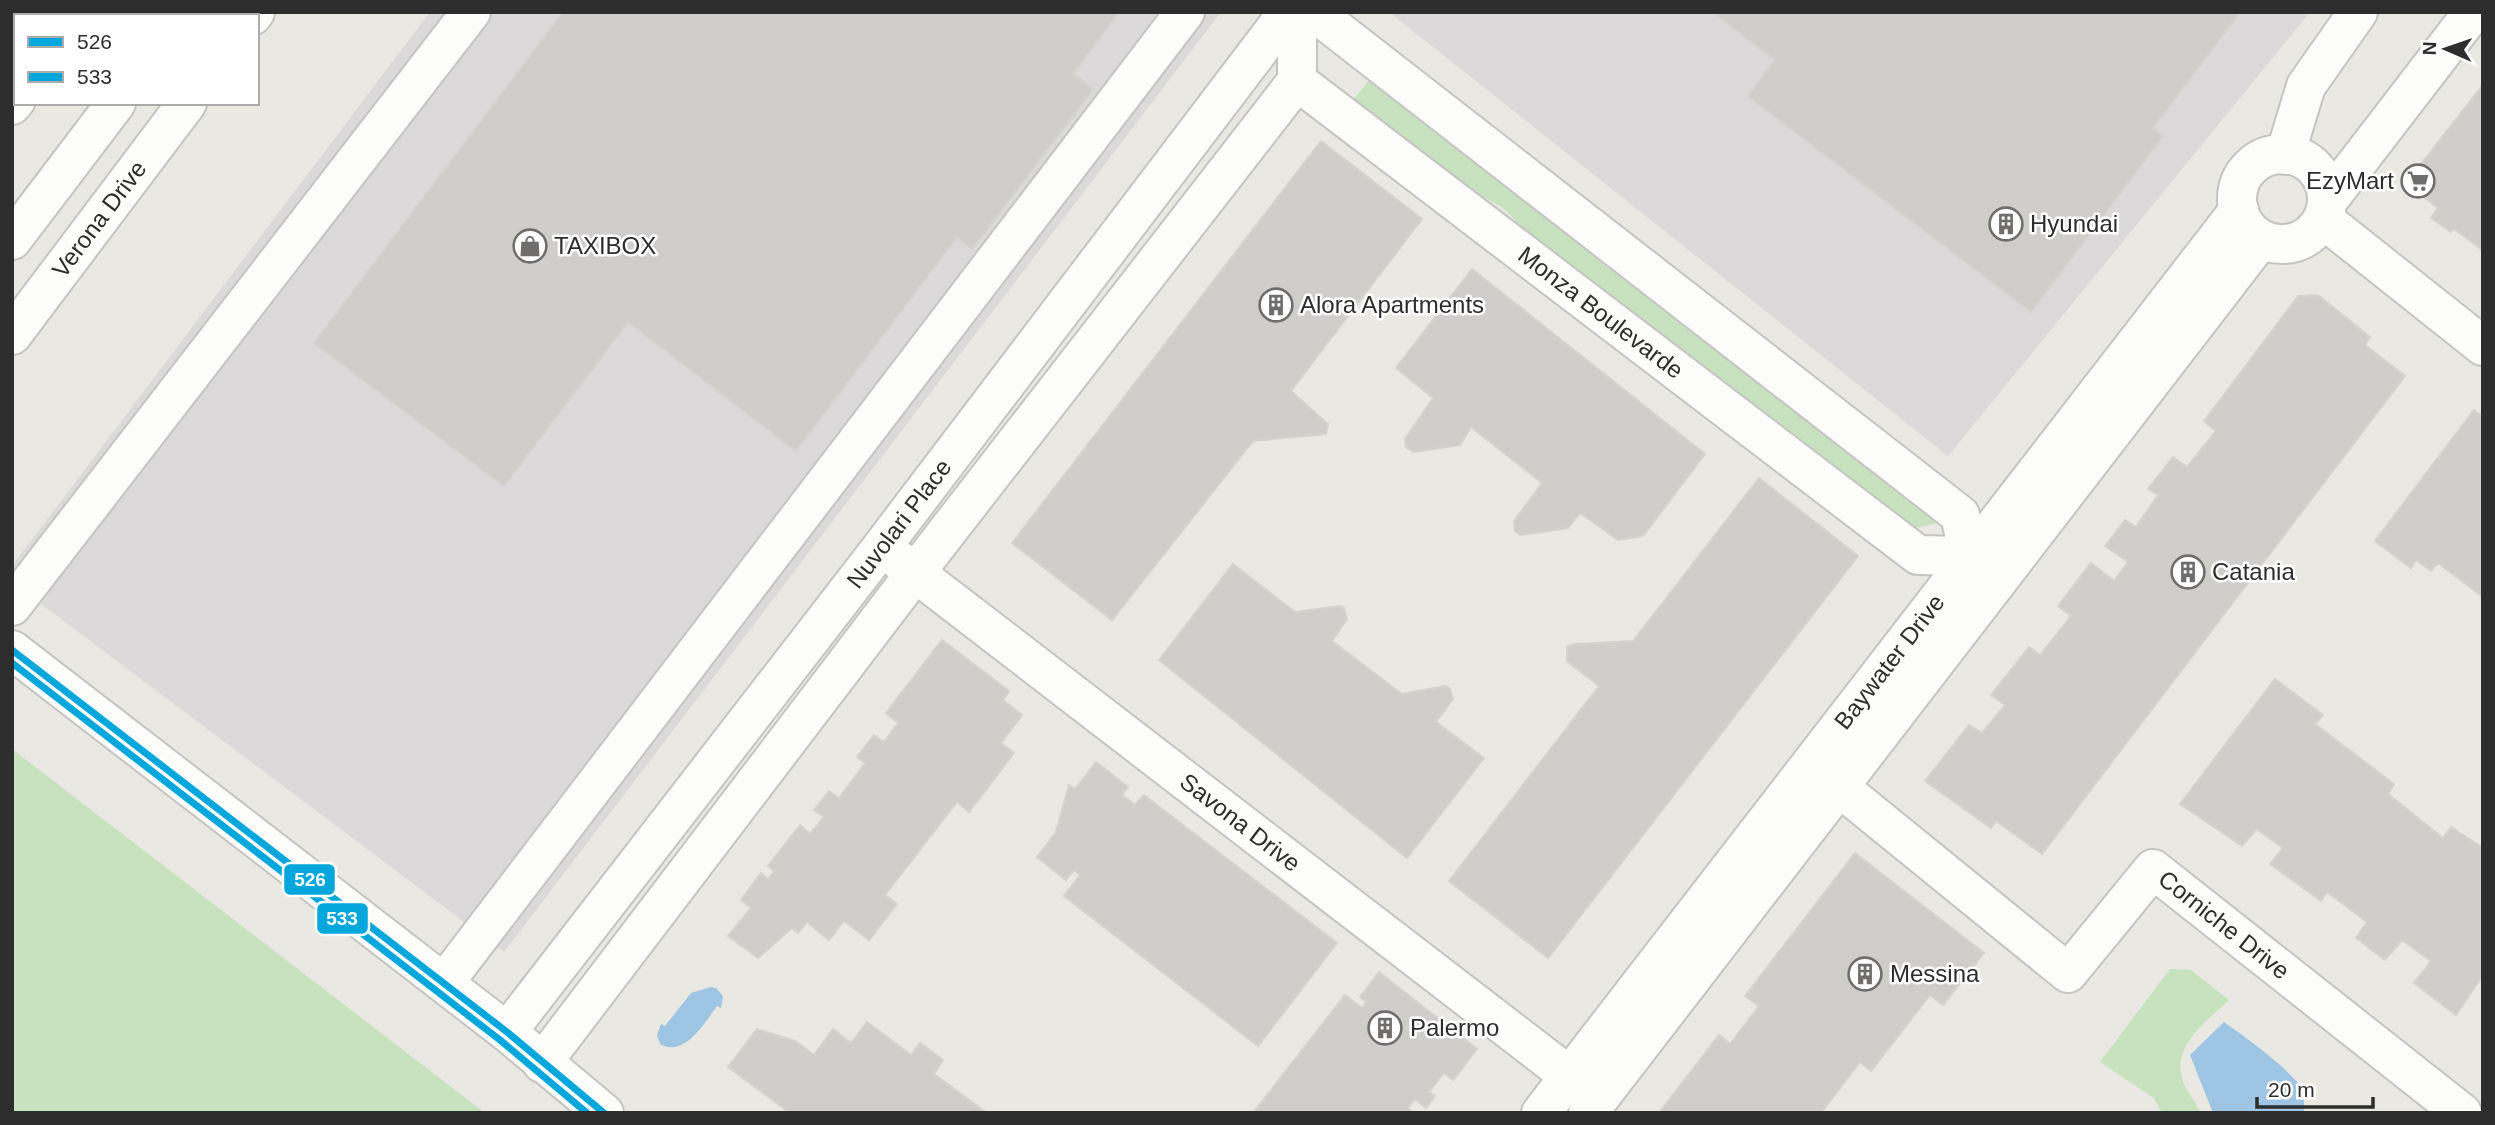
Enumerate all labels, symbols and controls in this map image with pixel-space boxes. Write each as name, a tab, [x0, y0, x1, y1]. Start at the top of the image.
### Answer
legend	[14, 14, 259, 105]
north arrow	[2411, 14, 2481, 84]
text: 526	[77, 30, 112, 53]
text: N	[2419, 41, 2440, 56]
text: 533	[77, 65, 112, 88]
street label: Verona Drive	[46, 155, 152, 282]
supermarket icon: EzyMart	[2399, 162, 2437, 200]
place label: EzyMart	[2306, 167, 2394, 194]
building icon: Hyundai	[1987, 205, 2025, 243]
place label: Hyundai	[2030, 210, 2118, 237]
shop icon: TAXIBOX	[511, 227, 549, 265]
place label: TAXIBOX	[554, 232, 656, 259]
street label: Monza Boulevarde	[1513, 241, 1689, 384]
building icon: Alora Apartments	[1257, 286, 1295, 324]
place label: Alora Apartments	[1300, 291, 1484, 318]
street label: Nuvolari Place	[841, 454, 957, 593]
building icon: Catania	[2169, 553, 2207, 591]
place label: Catania	[2212, 558, 2295, 585]
street label: Baywater Drive	[1829, 589, 1950, 734]
street label: Savona Drive	[1175, 768, 1306, 877]
line badge: 526	[283, 863, 336, 896]
street label: Corniche Drive	[2153, 865, 2295, 984]
text: 526	[294, 869, 326, 890]
line badge: 533	[316, 902, 369, 935]
text: 533	[326, 908, 358, 929]
building icon: Messina	[1846, 955, 1884, 993]
place label: Messina	[1890, 960, 1980, 987]
building icon: Palermo	[1366, 1009, 1404, 1047]
place label: Palermo	[1410, 1014, 1499, 1041]
scale bar	[2257, 1066, 2372, 1110]
text: 20 m	[2268, 1078, 2315, 1101]

